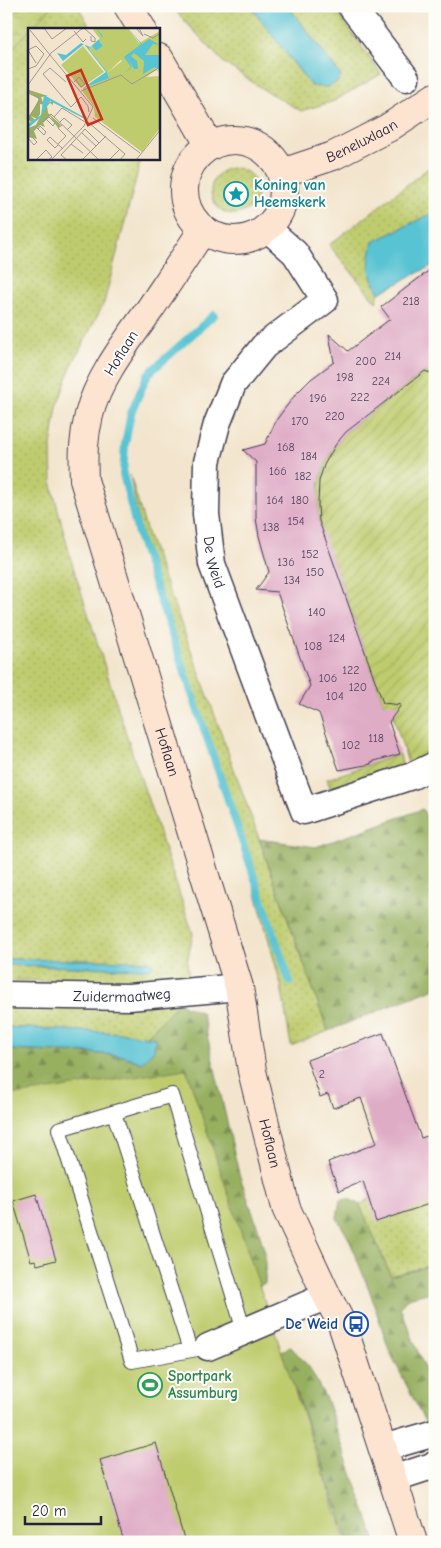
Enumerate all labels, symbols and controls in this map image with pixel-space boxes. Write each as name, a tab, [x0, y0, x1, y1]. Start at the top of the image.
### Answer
inset map	[28, 28, 160, 160]
street label: Beneluxlaan	[324, 115, 401, 167]
place label: Koning van Heemskerk	[254, 176, 326, 211]
place icon: Koning van Heemskerk	[223, 181, 249, 207]
house number: 218	[402, 294, 420, 308]
street label: Hoflaan	[100, 327, 142, 379]
house number: 214	[385, 349, 402, 363]
house number: 200	[356, 354, 376, 368]
house number: 198	[336, 370, 354, 384]
house number: 224	[372, 374, 390, 388]
house number: 222	[351, 390, 369, 404]
house number: 196	[309, 391, 327, 405]
house number: 220	[325, 409, 345, 423]
house number: 170	[291, 414, 309, 428]
house number: 168	[277, 440, 295, 454]
house number: 184	[301, 449, 318, 463]
house number: 166	[269, 464, 287, 478]
house number: 182	[294, 469, 312, 483]
house number: 164	[266, 493, 284, 507]
house number: 180	[291, 493, 309, 507]
house number: 154	[287, 514, 305, 528]
house number: 138	[262, 520, 280, 534]
street label: De Weid	[200, 535, 229, 591]
house number: 152	[301, 547, 319, 561]
house number: 136	[277, 555, 295, 569]
house number: 150	[306, 565, 324, 579]
house number: 134	[284, 573, 301, 587]
house number: 140	[308, 605, 326, 619]
house number: 124	[329, 631, 346, 645]
house number: 108	[304, 639, 322, 653]
house number: 122	[342, 663, 360, 677]
house number: 106	[319, 671, 337, 685]
house number: 120	[349, 680, 367, 694]
house number: 104	[326, 689, 344, 703]
street label: Hoflaan	[151, 726, 183, 779]
house number: 118	[368, 731, 384, 745]
house number: 102	[342, 738, 360, 752]
street label: Zuidermaatweg	[73, 984, 171, 1006]
house number: 2	[319, 1067, 325, 1081]
street label: Hoflaan	[255, 1117, 285, 1170]
bus stop icon: De Weid	[343, 1311, 369, 1337]
place label: De Weid	[285, 1315, 338, 1333]
place label: Sportpark Assumburg	[168, 1367, 238, 1402]
sports icon: Sportpark Assumburg	[137, 1372, 163, 1398]
scale bar	[25, 1493, 101, 1525]
text: 20 m	[32, 1502, 66, 1520]

